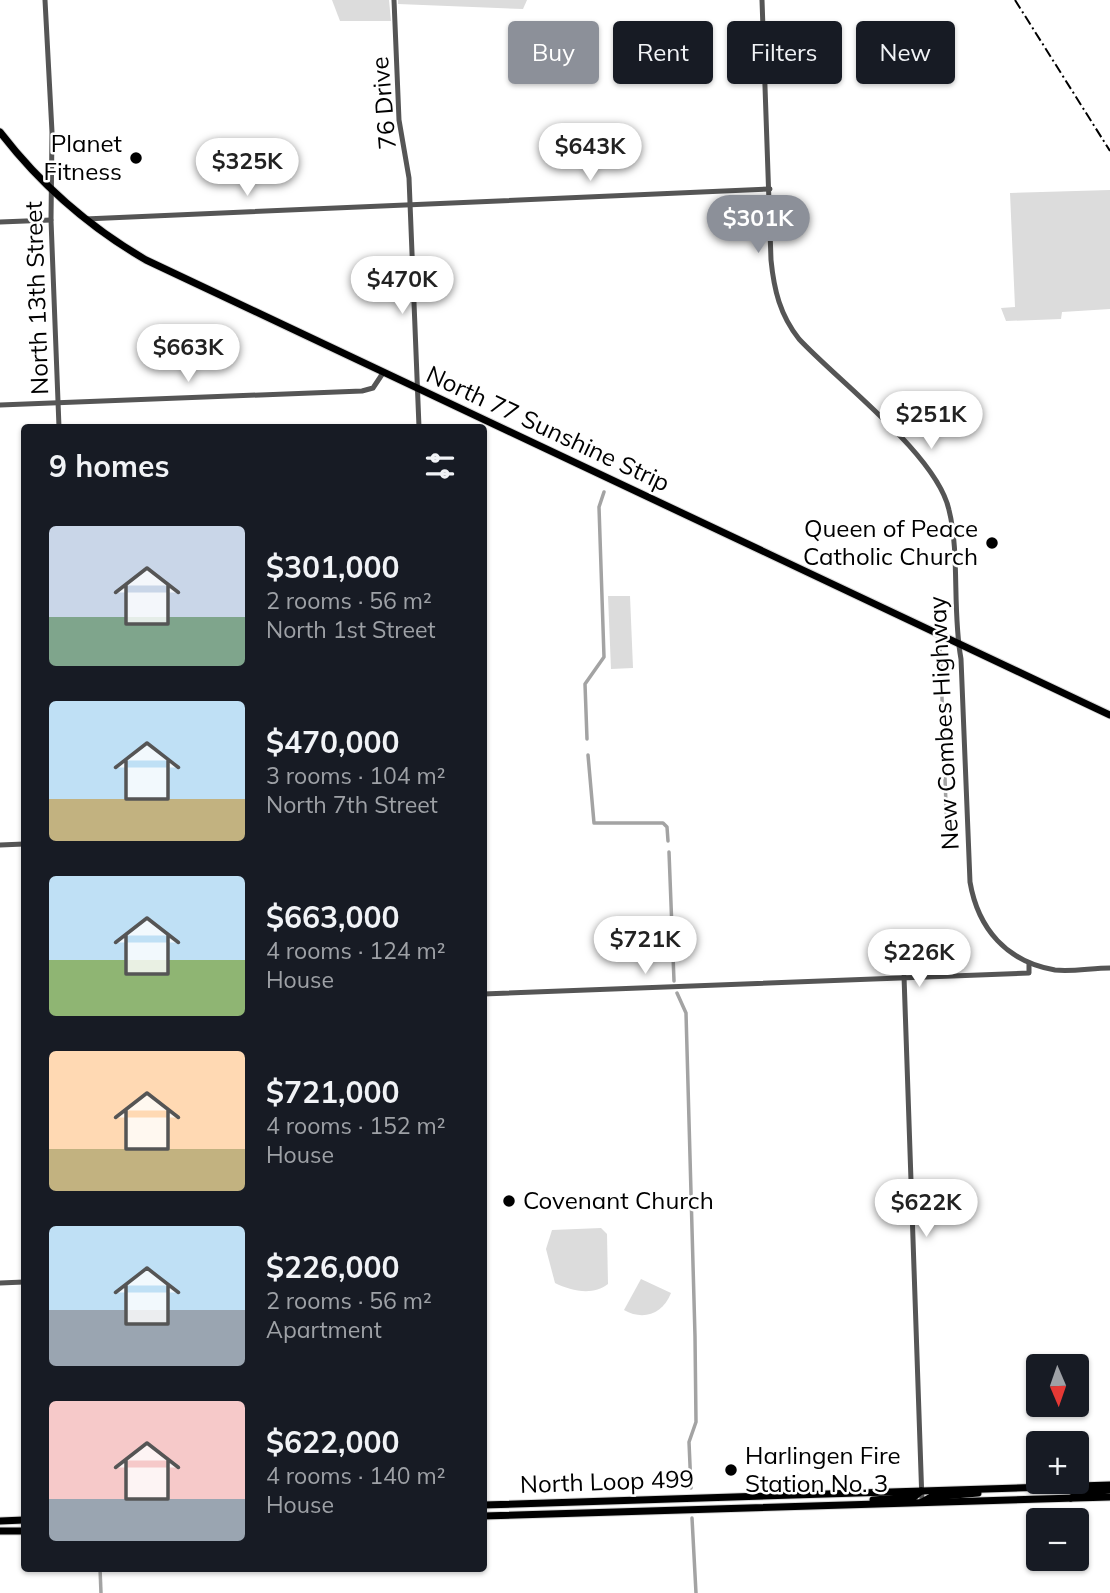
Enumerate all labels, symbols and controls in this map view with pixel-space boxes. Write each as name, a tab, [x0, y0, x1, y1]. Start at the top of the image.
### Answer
chip: Buy	[508, 21, 599, 84]
chip: Rent	[613, 21, 713, 84]
chip: Filters	[727, 21, 842, 84]
chip: New	[856, 21, 955, 84]
street label: 76 Drive	[364, 55, 402, 151]
pin: $643K	[541, 124, 639, 183]
place label: Planet Fitness	[43, 128, 122, 186]
text: $643K	[555, 131, 625, 160]
pin: $325K	[198, 138, 296, 198]
text: $325K	[212, 146, 282, 175]
marker: Planet Fitness	[128, 150, 144, 166]
pin: $301K	[709, 196, 807, 255]
street label: North 13th Street	[18, 201, 54, 395]
text: $301K	[723, 203, 793, 232]
pin: $470K	[353, 256, 451, 316]
text: $470K	[367, 264, 437, 293]
pin: $663K	[139, 324, 237, 384]
text: $663K	[153, 332, 223, 361]
street label: North 77 Sunshine Strip	[422, 359, 675, 498]
pin: $251K	[882, 392, 980, 451]
text: $251K	[896, 399, 966, 428]
text: 9 homes	[49, 447, 170, 485]
icon: filters	[421, 447, 459, 485]
place label: Queen of Peace Catholic Church	[803, 513, 978, 571]
marker: Queen of Peace Catholic Church	[984, 535, 1000, 551]
text: $301,000	[266, 548, 399, 586]
icon: home	[105, 554, 189, 638]
text: 2 rooms · 56 m²	[266, 586, 432, 615]
street label: New Combes Highway	[921, 595, 965, 851]
text: North 1st Street	[266, 615, 436, 644]
text: $470,000	[266, 723, 399, 761]
icon: home	[105, 729, 189, 813]
text: 3 rooms · 104 m²	[266, 761, 446, 790]
text: North 7th Street	[266, 790, 438, 819]
text: $663,000	[266, 898, 399, 936]
icon: home	[105, 904, 189, 988]
pin: $721K	[596, 916, 694, 976]
text: $721K	[610, 924, 680, 953]
pin: $226K	[870, 930, 968, 989]
text: 4 rooms · 124 m²	[266, 936, 446, 965]
text: $226K	[884, 937, 954, 966]
text: House	[266, 965, 334, 994]
text: $721,000	[266, 1073, 399, 1111]
icon: home	[105, 1079, 189, 1163]
text: 4 rooms · 152 m²	[266, 1111, 446, 1140]
text: House	[266, 1140, 334, 1169]
pin: $622K	[877, 1180, 975, 1239]
place label: Covenant Church	[523, 1185, 714, 1215]
text: $622K	[891, 1187, 961, 1216]
marker: Covenant Church	[501, 1193, 517, 1209]
text: $226,000	[266, 1248, 399, 1286]
icon: home	[105, 1254, 189, 1338]
text: 2 rooms · 56 m²	[266, 1286, 432, 1315]
text: Apartment	[266, 1315, 382, 1344]
north arrow	[1026, 1354, 1088, 1418]
map controls	[1026, 1354, 1089, 1571]
text: $622,000	[266, 1423, 399, 1461]
icon: home	[105, 1429, 189, 1513]
button: +	[1026, 1431, 1089, 1494]
place label: Harlingen Fire Station No. 3	[745, 1440, 901, 1498]
text: 4 rooms · 140 m²	[266, 1461, 446, 1490]
marker: Harlingen Fire Station No. 3	[723, 1462, 739, 1478]
street label: North Loop 499	[520, 1463, 694, 1499]
text: House	[266, 1490, 334, 1519]
button: −	[1026, 1508, 1089, 1571]

